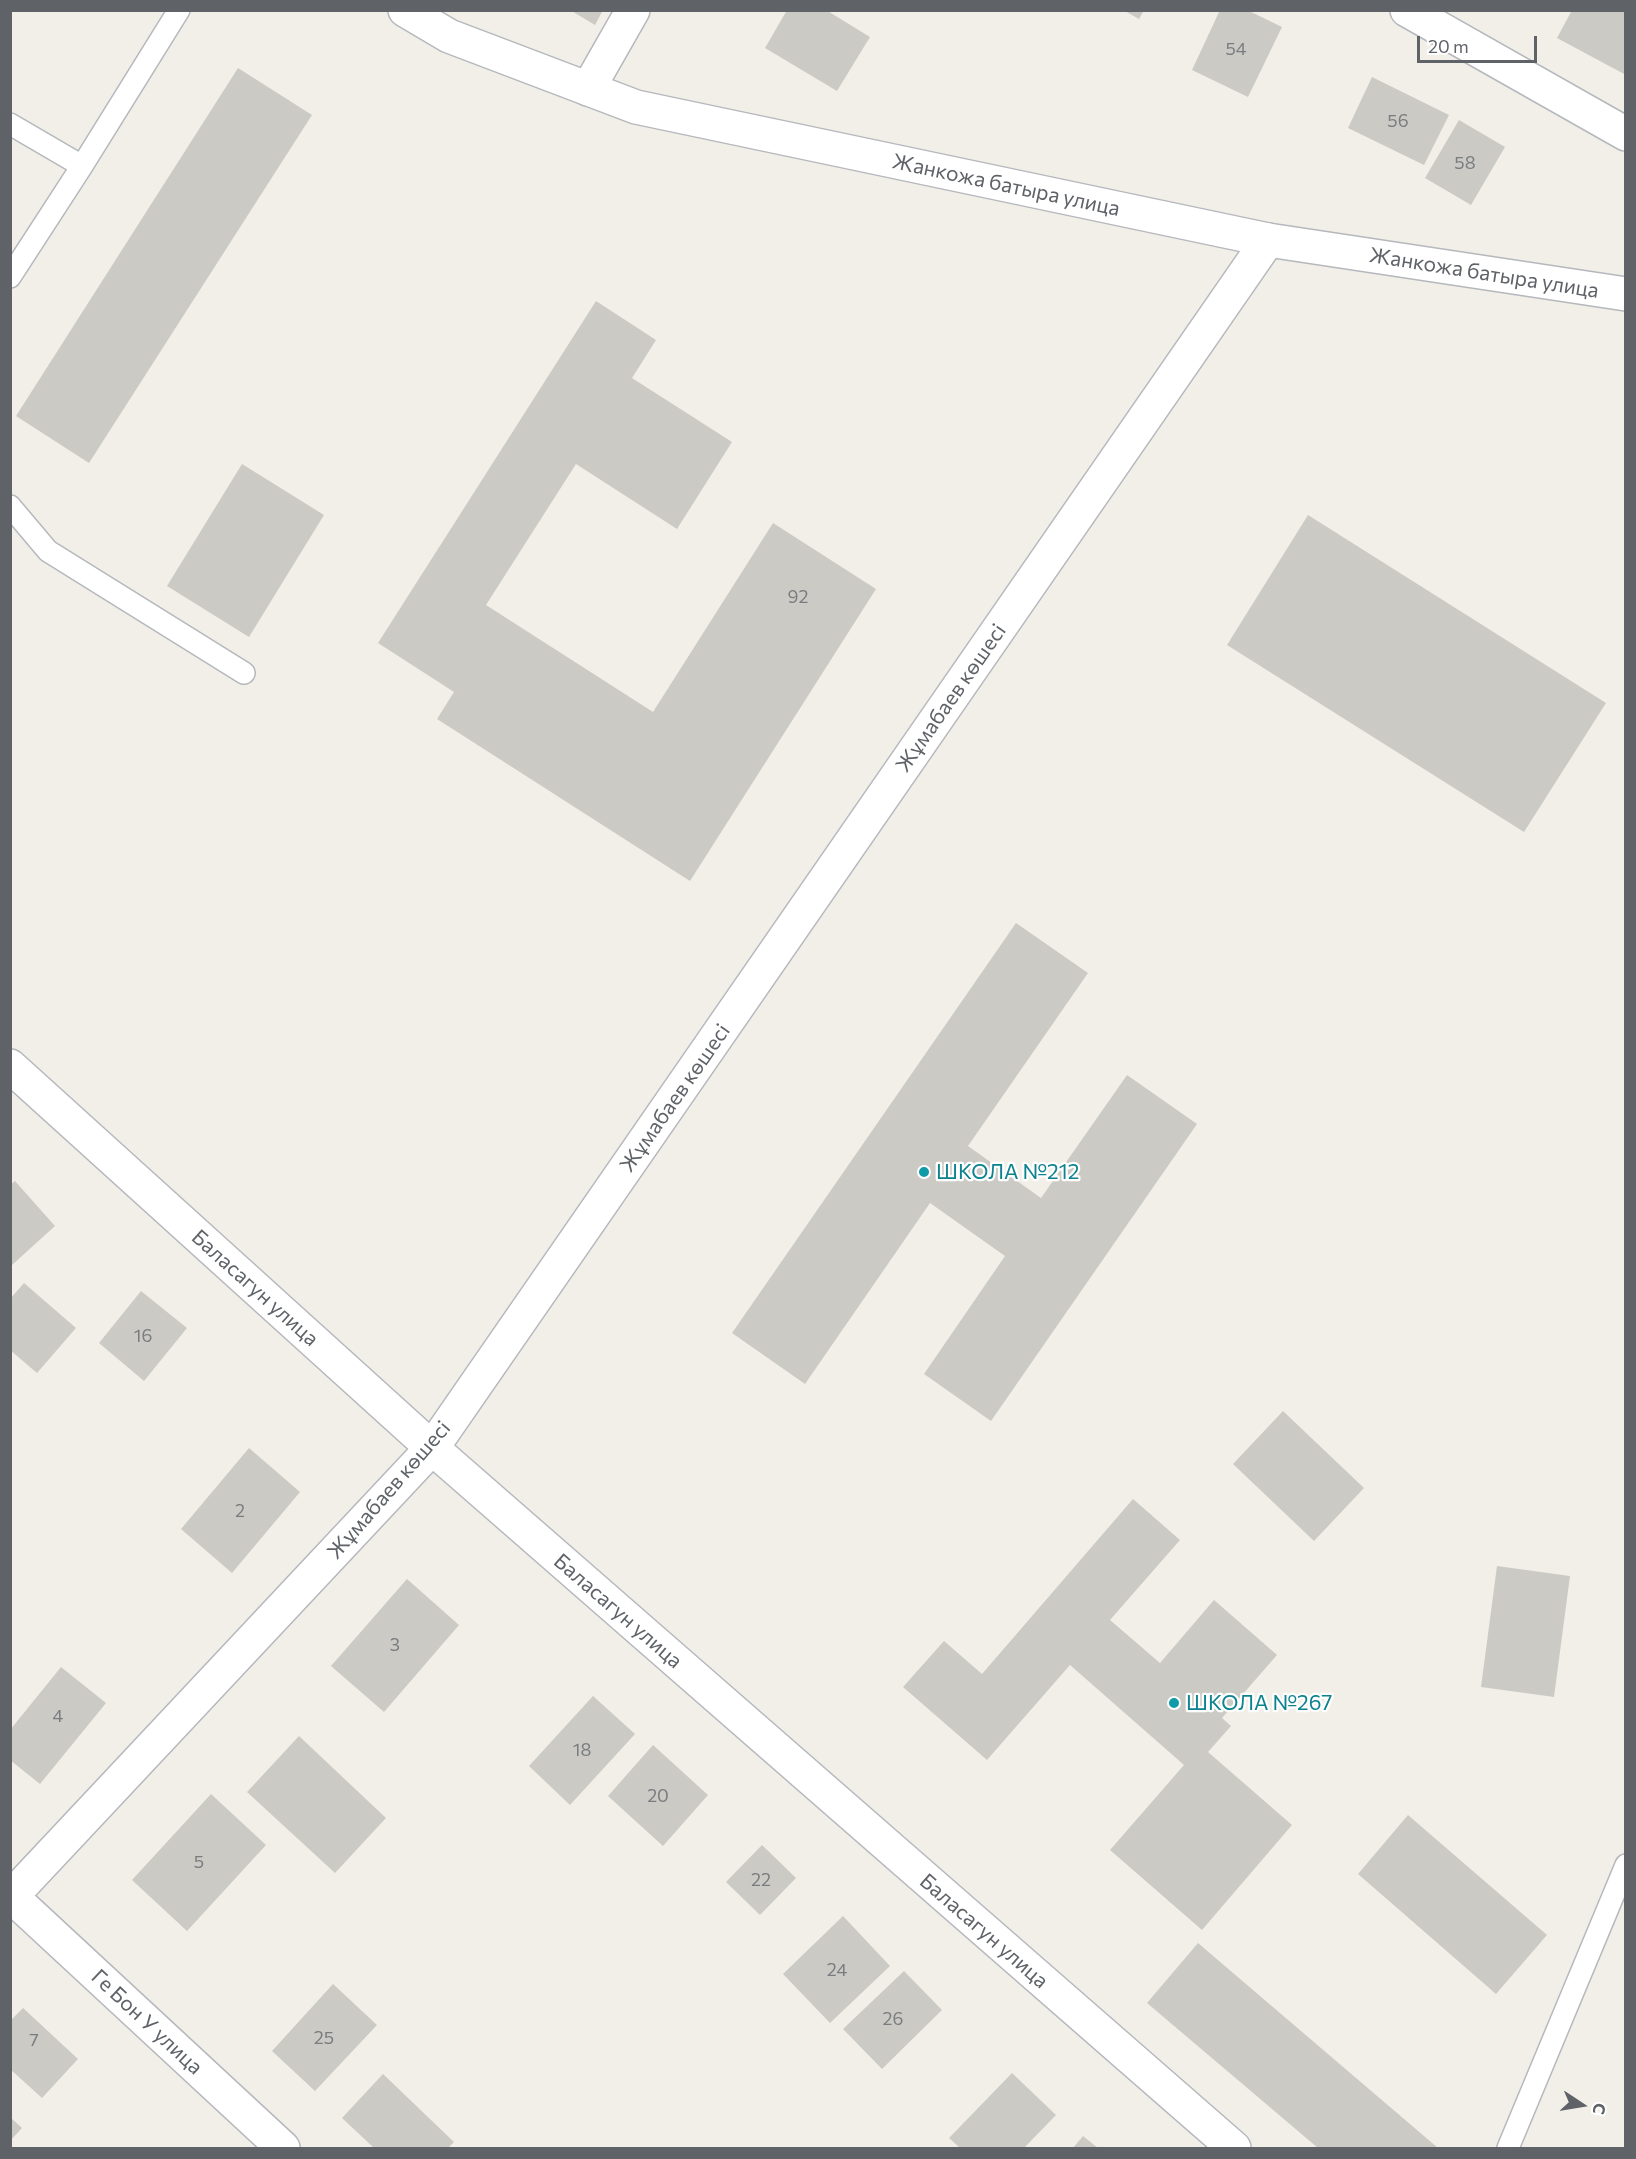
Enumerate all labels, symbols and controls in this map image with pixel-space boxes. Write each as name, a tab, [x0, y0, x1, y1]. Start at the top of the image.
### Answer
scale bar	[1420, 24, 1540, 62]
text: 20 m	[1428, 35, 1469, 57]
house number: 54	[1225, 38, 1247, 60]
house number: 56	[1387, 110, 1409, 132]
street label: Жанкожа батыра улица	[890, 149, 1122, 221]
house number: 58	[1454, 152, 1476, 174]
street label: Жанкожа батыра улица	[1367, 242, 1601, 304]
house number: 92	[788, 586, 808, 608]
street label: Жұмабаев көшесі	[891, 619, 1011, 777]
street label: Жұмабаев көшесі	[615, 1019, 735, 1177]
place label: ШКОЛА №212	[936, 1159, 1079, 1185]
marker: ШКОЛА №212	[917, 1165, 931, 1179]
street label: Баласагун улица	[186, 1224, 324, 1352]
house number: 16	[134, 1325, 152, 1347]
street label: Жұмабаев көшесі	[322, 1416, 456, 1564]
house number: 2	[235, 1500, 245, 1522]
street label: Баласагун улица	[549, 1548, 687, 1674]
house number: 3	[390, 1634, 400, 1656]
place label: ШКОЛА №267	[1186, 1690, 1332, 1716]
marker: ШКОЛА №267	[1167, 1696, 1181, 1710]
house number: 4	[53, 1705, 63, 1727]
house number: 18	[573, 1739, 591, 1761]
house number: 20	[647, 1785, 669, 1807]
house number: 5	[194, 1851, 204, 1873]
street label: Баласагун улица	[915, 1868, 1053, 1994]
house number: 22	[751, 1869, 771, 1891]
house number: 24	[827, 1959, 847, 1981]
street label: Ге Бон У улица	[86, 1964, 208, 2080]
house number: 26	[883, 2008, 903, 2030]
house number: 25	[314, 2027, 334, 2049]
house number: 7	[29, 2029, 39, 2051]
north arrow	[1552, 2075, 1612, 2135]
text: С	[1590, 2102, 1611, 2116]

